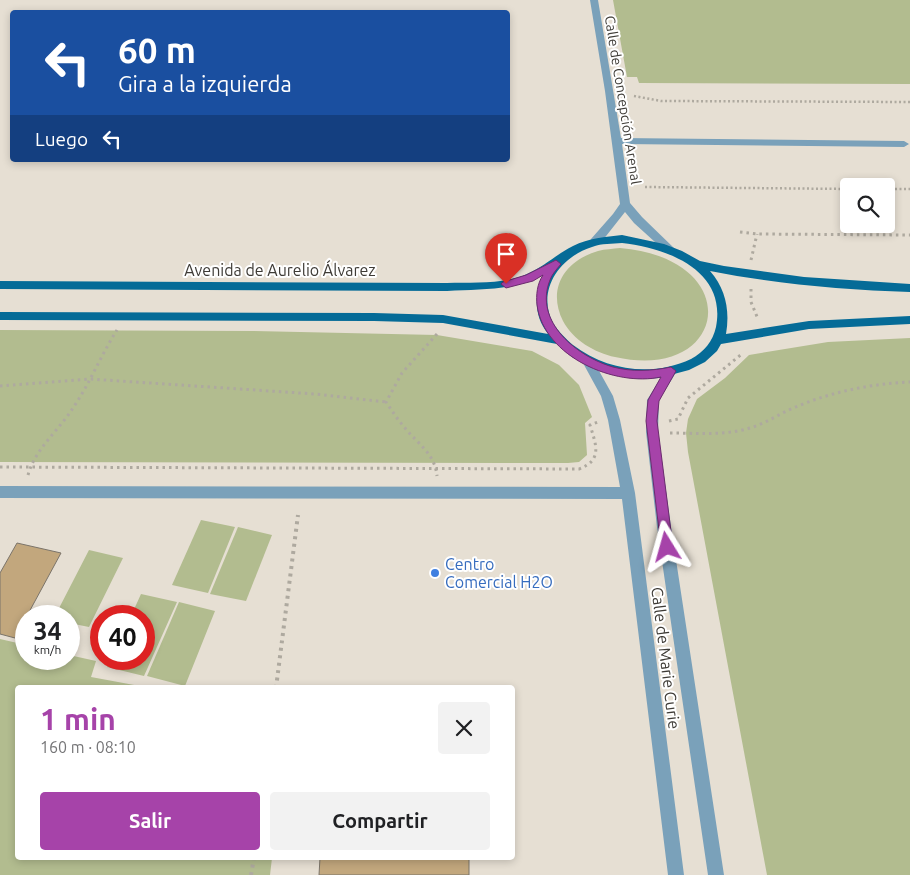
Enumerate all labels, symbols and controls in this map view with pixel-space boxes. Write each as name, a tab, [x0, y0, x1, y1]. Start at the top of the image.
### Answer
street label: Calle de Concepción Arenal	[602, 14, 644, 186]
icon: left	[35, 30, 100, 95]
text: 60 m	[118, 30, 196, 70]
text: Gira a la izquierda	[118, 71, 292, 96]
icon: left	[98, 125, 126, 153]
text: Luego	[35, 128, 88, 150]
map controls	[840, 178, 895, 233]
button: search	[840, 178, 895, 233]
pin	[485, 233, 527, 284]
icon: arrive	[492, 240, 520, 268]
street label: Avenida de Aurelio Álvarez	[184, 259, 376, 279]
position arrow	[640, 520, 692, 572]
place label: Centro Comercial H2O	[445, 555, 553, 591]
marker: Centro Comercial H2O	[429, 567, 441, 579]
street label: Calle de Marie Curie	[648, 586, 684, 730]
speed limit sign: 40	[90, 605, 155, 670]
text: 34	[33, 617, 62, 645]
text: km/h	[34, 643, 61, 656]
text: 1 min	[40, 702, 116, 736]
button: close	[438, 702, 490, 754]
text: 160 m · 08:10	[40, 738, 136, 756]
button: Salir	[40, 792, 260, 850]
button: Compartir	[270, 792, 490, 850]

